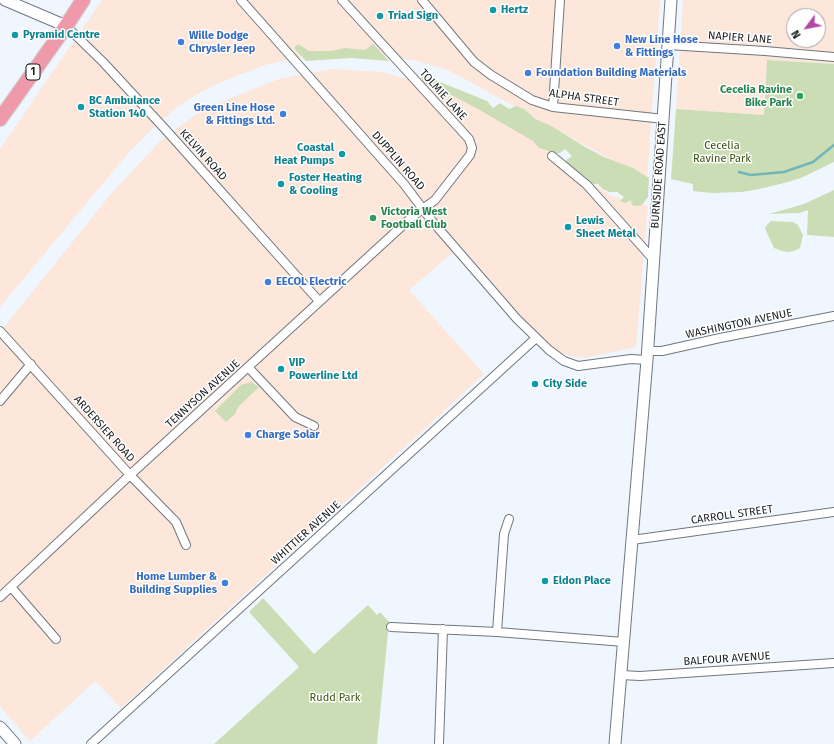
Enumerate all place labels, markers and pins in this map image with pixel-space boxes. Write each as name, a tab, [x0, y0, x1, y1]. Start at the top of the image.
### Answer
place label: Hertz	[501, 3, 528, 17]
marker: Hertz	[488, 5, 498, 15]
place label: Triad Sign	[388, 9, 438, 23]
marker: Triad Sign	[375, 11, 385, 21]
place label: Pyramid Centre	[23, 28, 100, 42]
place label: Wille Dodge Chrysler Jeep	[189, 29, 255, 55]
marker: Pyramid Centre	[10, 30, 20, 40]
place label: New Line Hose & Fittings	[625, 33, 698, 59]
marker: Wille Dodge Chrysler Jeep	[176, 37, 186, 47]
marker: New Line Hose & Fittings	[612, 41, 622, 51]
place label: Foundation Building Materials	[536, 66, 686, 80]
marker: Foundation Building Materials	[523, 68, 533, 78]
place label: Cecelia Ravine Bike Park	[720, 83, 792, 109]
marker: Cecelia Ravine Bike Park	[795, 91, 805, 101]
place label: BC Ambulance Station 140	[89, 94, 160, 120]
place label: Green Line Hose & Fittings Ltd.	[194, 101, 275, 127]
marker: BC Ambulance Station 140	[76, 102, 86, 112]
marker: Green Line Hose & Fittings Ltd.	[278, 109, 288, 119]
place label: Coastal Heat Pumps	[274, 141, 334, 167]
marker: Coastal Heat Pumps	[337, 149, 347, 159]
place label: Foster Heating & Cooling	[289, 171, 362, 197]
marker: Foster Heating & Cooling	[276, 179, 286, 189]
place label: Victoria West Football Club	[381, 205, 447, 231]
marker: Victoria West Football Club	[368, 213, 378, 223]
place label: Lewis Sheet Metal	[576, 214, 636, 240]
marker: Lewis Sheet Metal	[563, 222, 573, 232]
place label: EECOL Electric	[276, 275, 347, 289]
marker: EECOL Electric	[263, 277, 273, 287]
place label: VIP Powerline Ltd	[289, 356, 358, 382]
marker: VIP Powerline Ltd	[276, 364, 286, 374]
place label: City Side	[543, 377, 587, 391]
marker: City Side	[530, 379, 540, 389]
place label: Charge Solar	[256, 428, 320, 442]
marker: Charge Solar	[243, 430, 253, 440]
place label: Home Lumber & Building Supplies	[129, 570, 217, 596]
place label: Eldon Place	[553, 574, 611, 588]
marker: Eldon Place	[540, 576, 550, 586]
marker: Home Lumber & Building Supplies	[220, 578, 230, 588]

